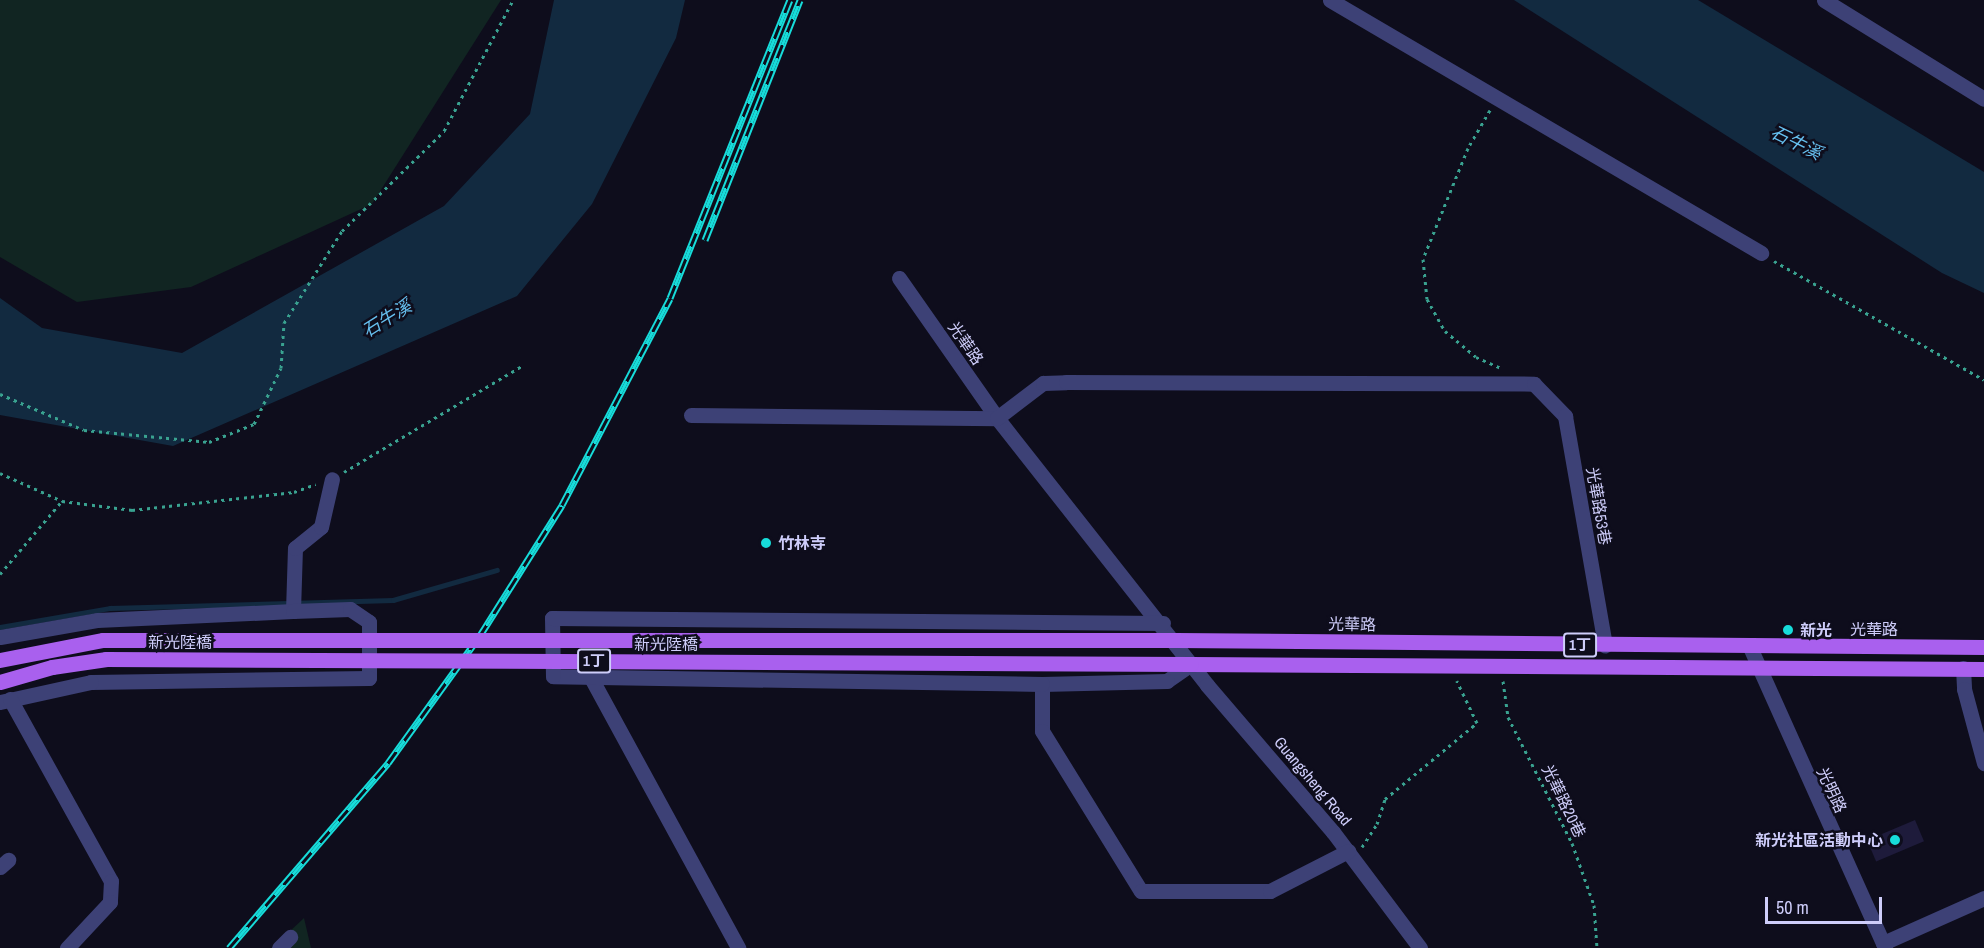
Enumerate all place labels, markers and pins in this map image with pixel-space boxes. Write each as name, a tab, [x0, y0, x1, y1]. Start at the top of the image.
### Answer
place label: 竹林寺	[778, 533, 826, 553]
marker: 竹林寺	[759, 536, 773, 550]
place label: 新光	[1800, 620, 1832, 640]
marker: 新光	[1781, 623, 1795, 637]
place label: 新光社區活動中心	[1755, 830, 1883, 850]
marker: 新光社區活動中心	[1888, 833, 1902, 847]

